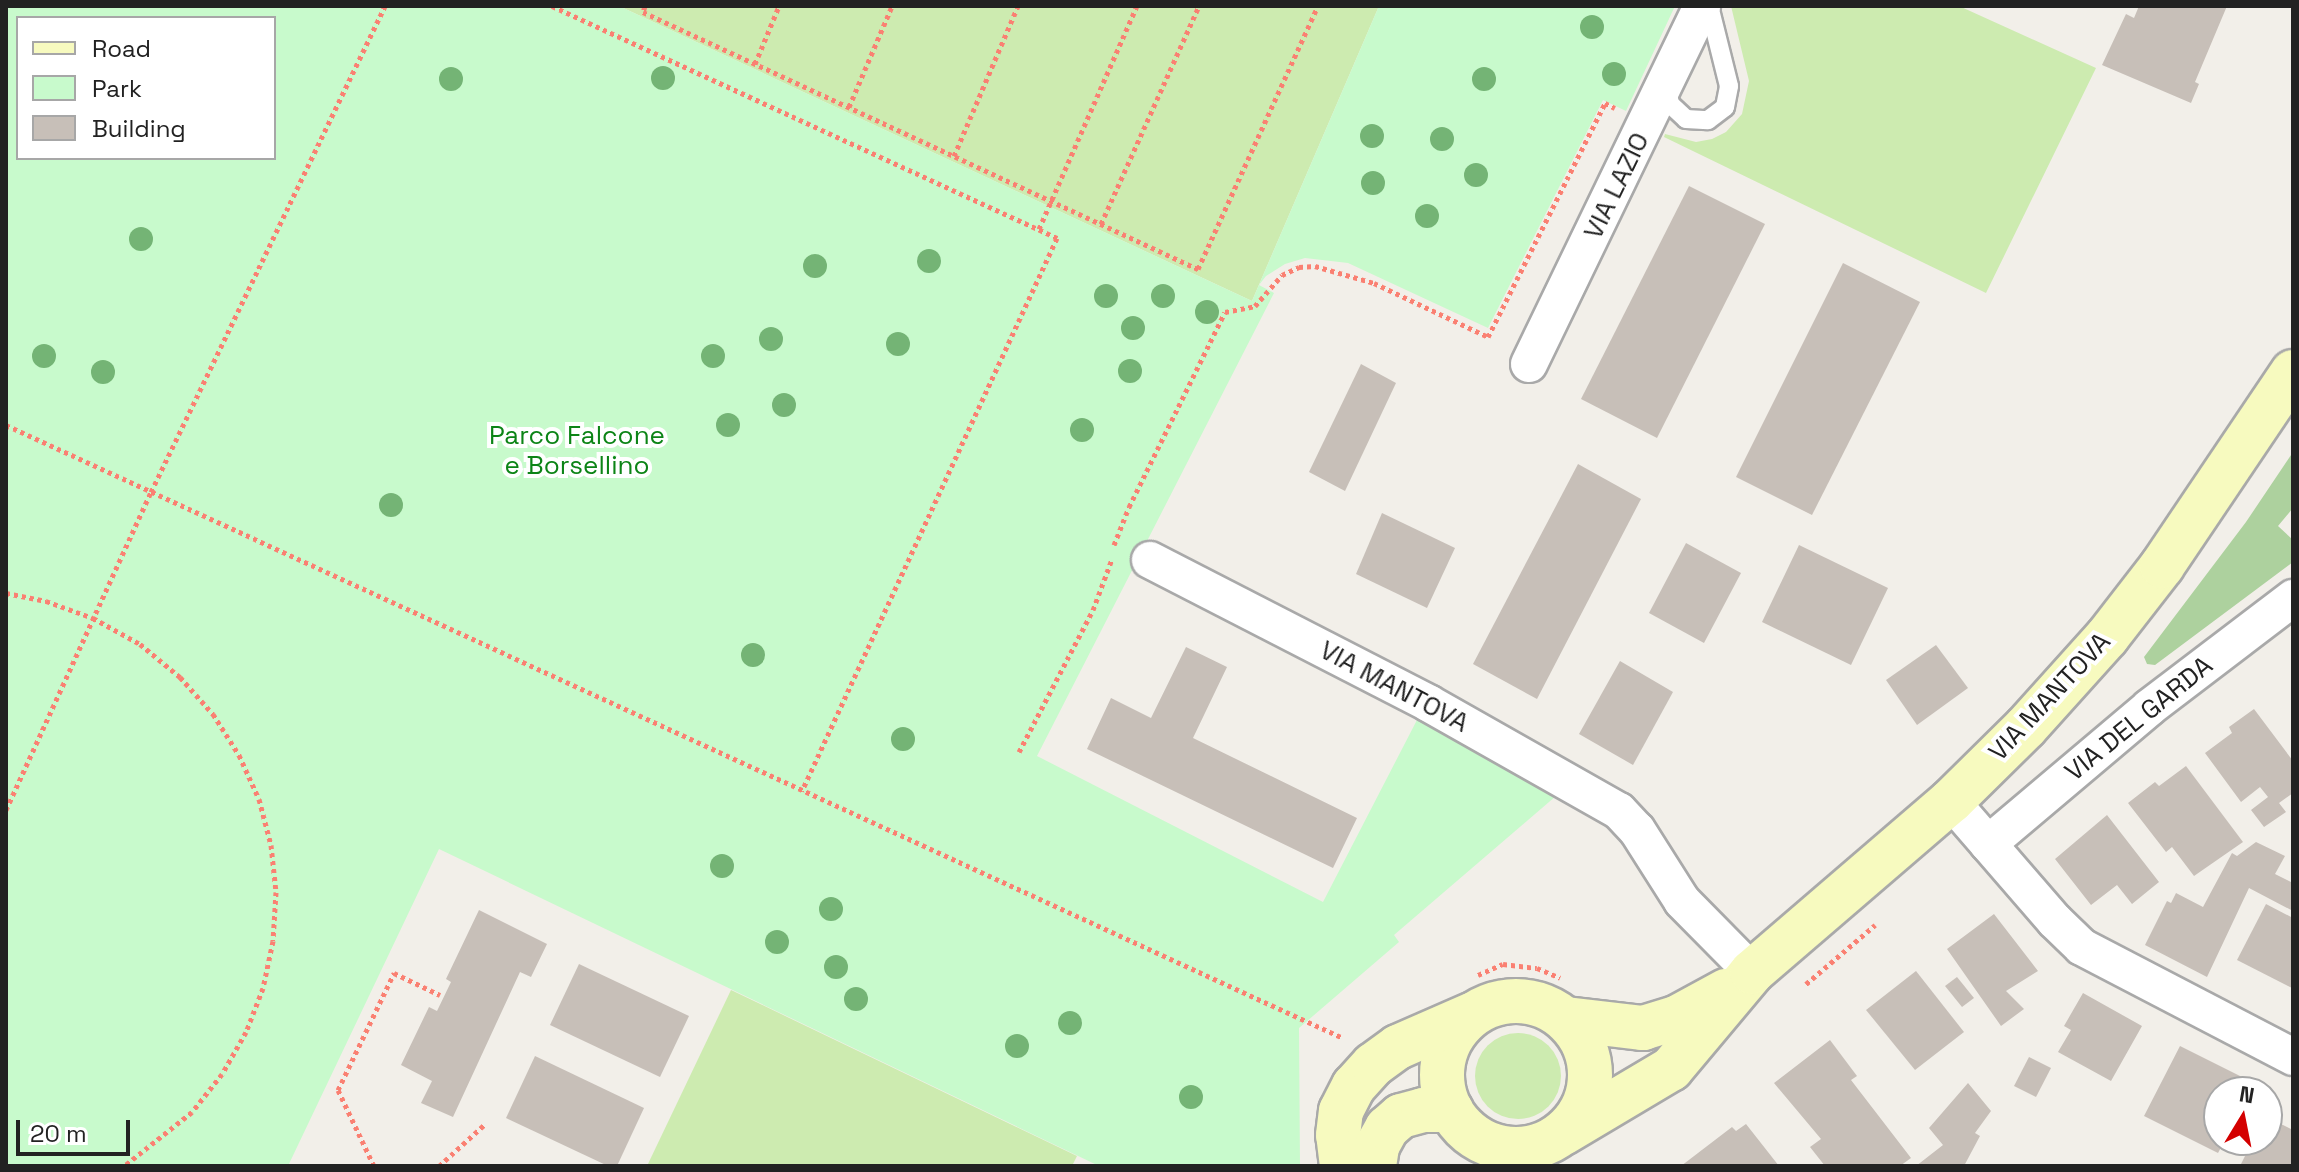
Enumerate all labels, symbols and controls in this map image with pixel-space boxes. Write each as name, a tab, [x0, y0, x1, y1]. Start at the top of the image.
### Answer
legend	[16, 16, 276, 160]
text: Road	[92, 33, 151, 64]
text: Park	[92, 73, 142, 104]
text: Building	[92, 113, 186, 144]
street label: VIA LAZIO	[1578, 128, 1656, 244]
park label: Parco Falcone e Borsellino	[489, 420, 665, 482]
street label: VIA MANTOVA	[1983, 626, 2117, 768]
street label: VIA MANTOVA	[1314, 635, 1474, 739]
street label: VIA DEL GARDA	[2059, 650, 2219, 788]
north arrow	[2203, 1076, 2283, 1156]
text: N	[2237, 1079, 2257, 1109]
scale bar	[20, 1104, 134, 1154]
text: 20 m	[30, 1118, 87, 1149]

